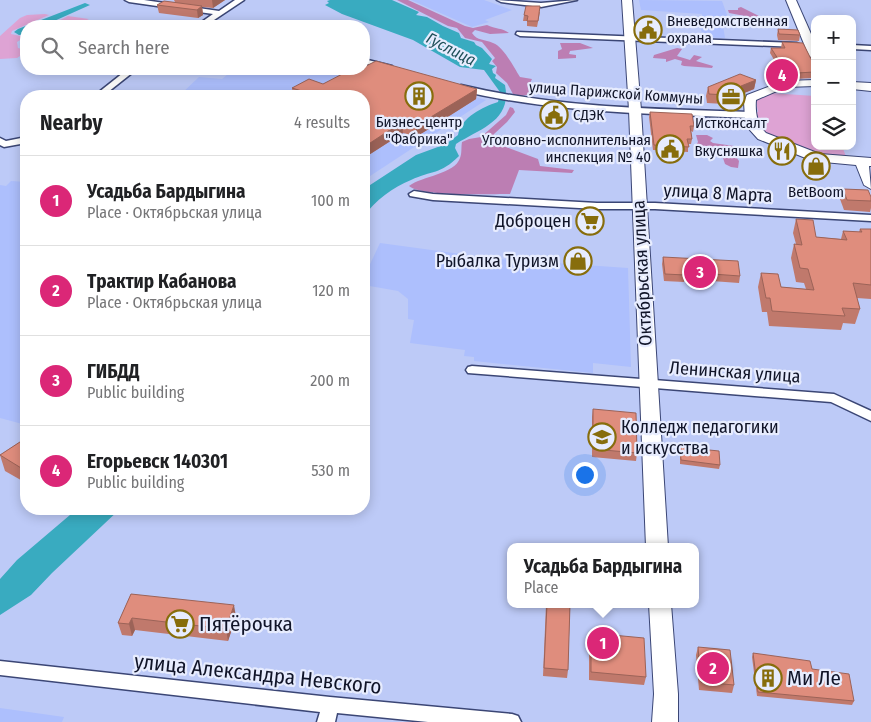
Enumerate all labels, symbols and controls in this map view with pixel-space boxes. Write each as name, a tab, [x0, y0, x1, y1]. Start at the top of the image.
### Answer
place label: Вневедомственная охрана	[667, 12, 788, 47]
public building icon: Вневедомственная охрана	[633, 15, 663, 45]
map controls	[811, 15, 856, 150]
button: +	[811, 15, 856, 60]
search box	[20, 20, 370, 75]
water label: Гуслица	[423, 28, 479, 70]
icon: search	[38, 34, 66, 62]
text: Search here	[78, 36, 170, 59]
pin: 4	[766, 56, 798, 94]
button: −	[811, 60, 856, 105]
street label: улица Парижской Коммуны	[528, 78, 704, 108]
building icon: Бизнес-центр "Фабрика"	[404, 81, 434, 111]
office icon: Истконсалт	[716, 82, 746, 112]
public building icon: СДЭК	[539, 100, 569, 130]
button: layers	[811, 105, 856, 150]
place label: СДЭК	[573, 106, 604, 124]
text: Nearby	[40, 110, 102, 136]
text: 4 results	[294, 113, 350, 132]
place label: Бизнес-центр "Фабрика"	[376, 113, 462, 148]
place label: Истконсалт	[695, 114, 768, 132]
place label: Уголовно-исполнительная инспекция № 40	[481, 131, 651, 166]
public building icon: Уголовно-исполнительная инспекция № 40	[655, 134, 685, 164]
restaurant icon: Вкусняшка	[767, 136, 797, 166]
place label: Вкусняшка	[694, 142, 763, 160]
shop icon: BetBoom	[801, 151, 831, 181]
street label: улица 8 Марта	[663, 179, 773, 207]
text: Усадьба Бардыгина	[87, 180, 246, 203]
place label: BetBoom	[788, 183, 844, 201]
text: 1	[53, 191, 59, 210]
text: 100 m	[311, 191, 350, 210]
street label: Октябрьская улица	[627, 199, 657, 346]
text: Place · Октябрьская улица	[87, 203, 262, 222]
supermarket icon: Доброцен	[575, 206, 605, 236]
place label: Доброцен	[494, 210, 571, 232]
shop icon: Рыбалка Туризм	[563, 246, 593, 276]
place label: Рыбалка Туризм	[436, 250, 559, 272]
pin: 3	[684, 253, 716, 291]
text: Трактир Кабанова	[87, 270, 237, 293]
text: 2	[52, 281, 60, 300]
text: 120 m	[312, 281, 350, 300]
text: Place · Октябрьская улица	[87, 293, 262, 312]
street label: Ленинская улица	[669, 356, 801, 388]
text: ГИБДД	[87, 360, 140, 383]
text: 3	[52, 371, 60, 390]
text: 200 m	[310, 371, 350, 390]
text: Public building	[87, 383, 184, 402]
place label: Колледж педагогики и искусства	[621, 416, 779, 459]
school or university icon: Колледж педагогики и искусства	[587, 422, 617, 452]
text: Егорьевск 140301	[87, 450, 228, 473]
text: 4	[52, 461, 60, 480]
text: 530 m	[311, 461, 350, 480]
your location	[572, 462, 598, 488]
text: Public building	[87, 473, 184, 492]
popup	[507, 543, 699, 608]
text: Усадьба Бардыгина	[524, 555, 682, 578]
text: Place	[524, 578, 558, 597]
supermarket icon: Пятёрочка	[165, 609, 195, 639]
place label: Пятёрочка	[199, 611, 293, 637]
pin: 1	[587, 624, 619, 662]
street label: улица Александра Невского	[133, 648, 383, 700]
pin: 2	[697, 649, 729, 687]
building icon: Ми Ле	[753, 663, 783, 693]
place label: Ми Ле	[787, 665, 841, 691]

